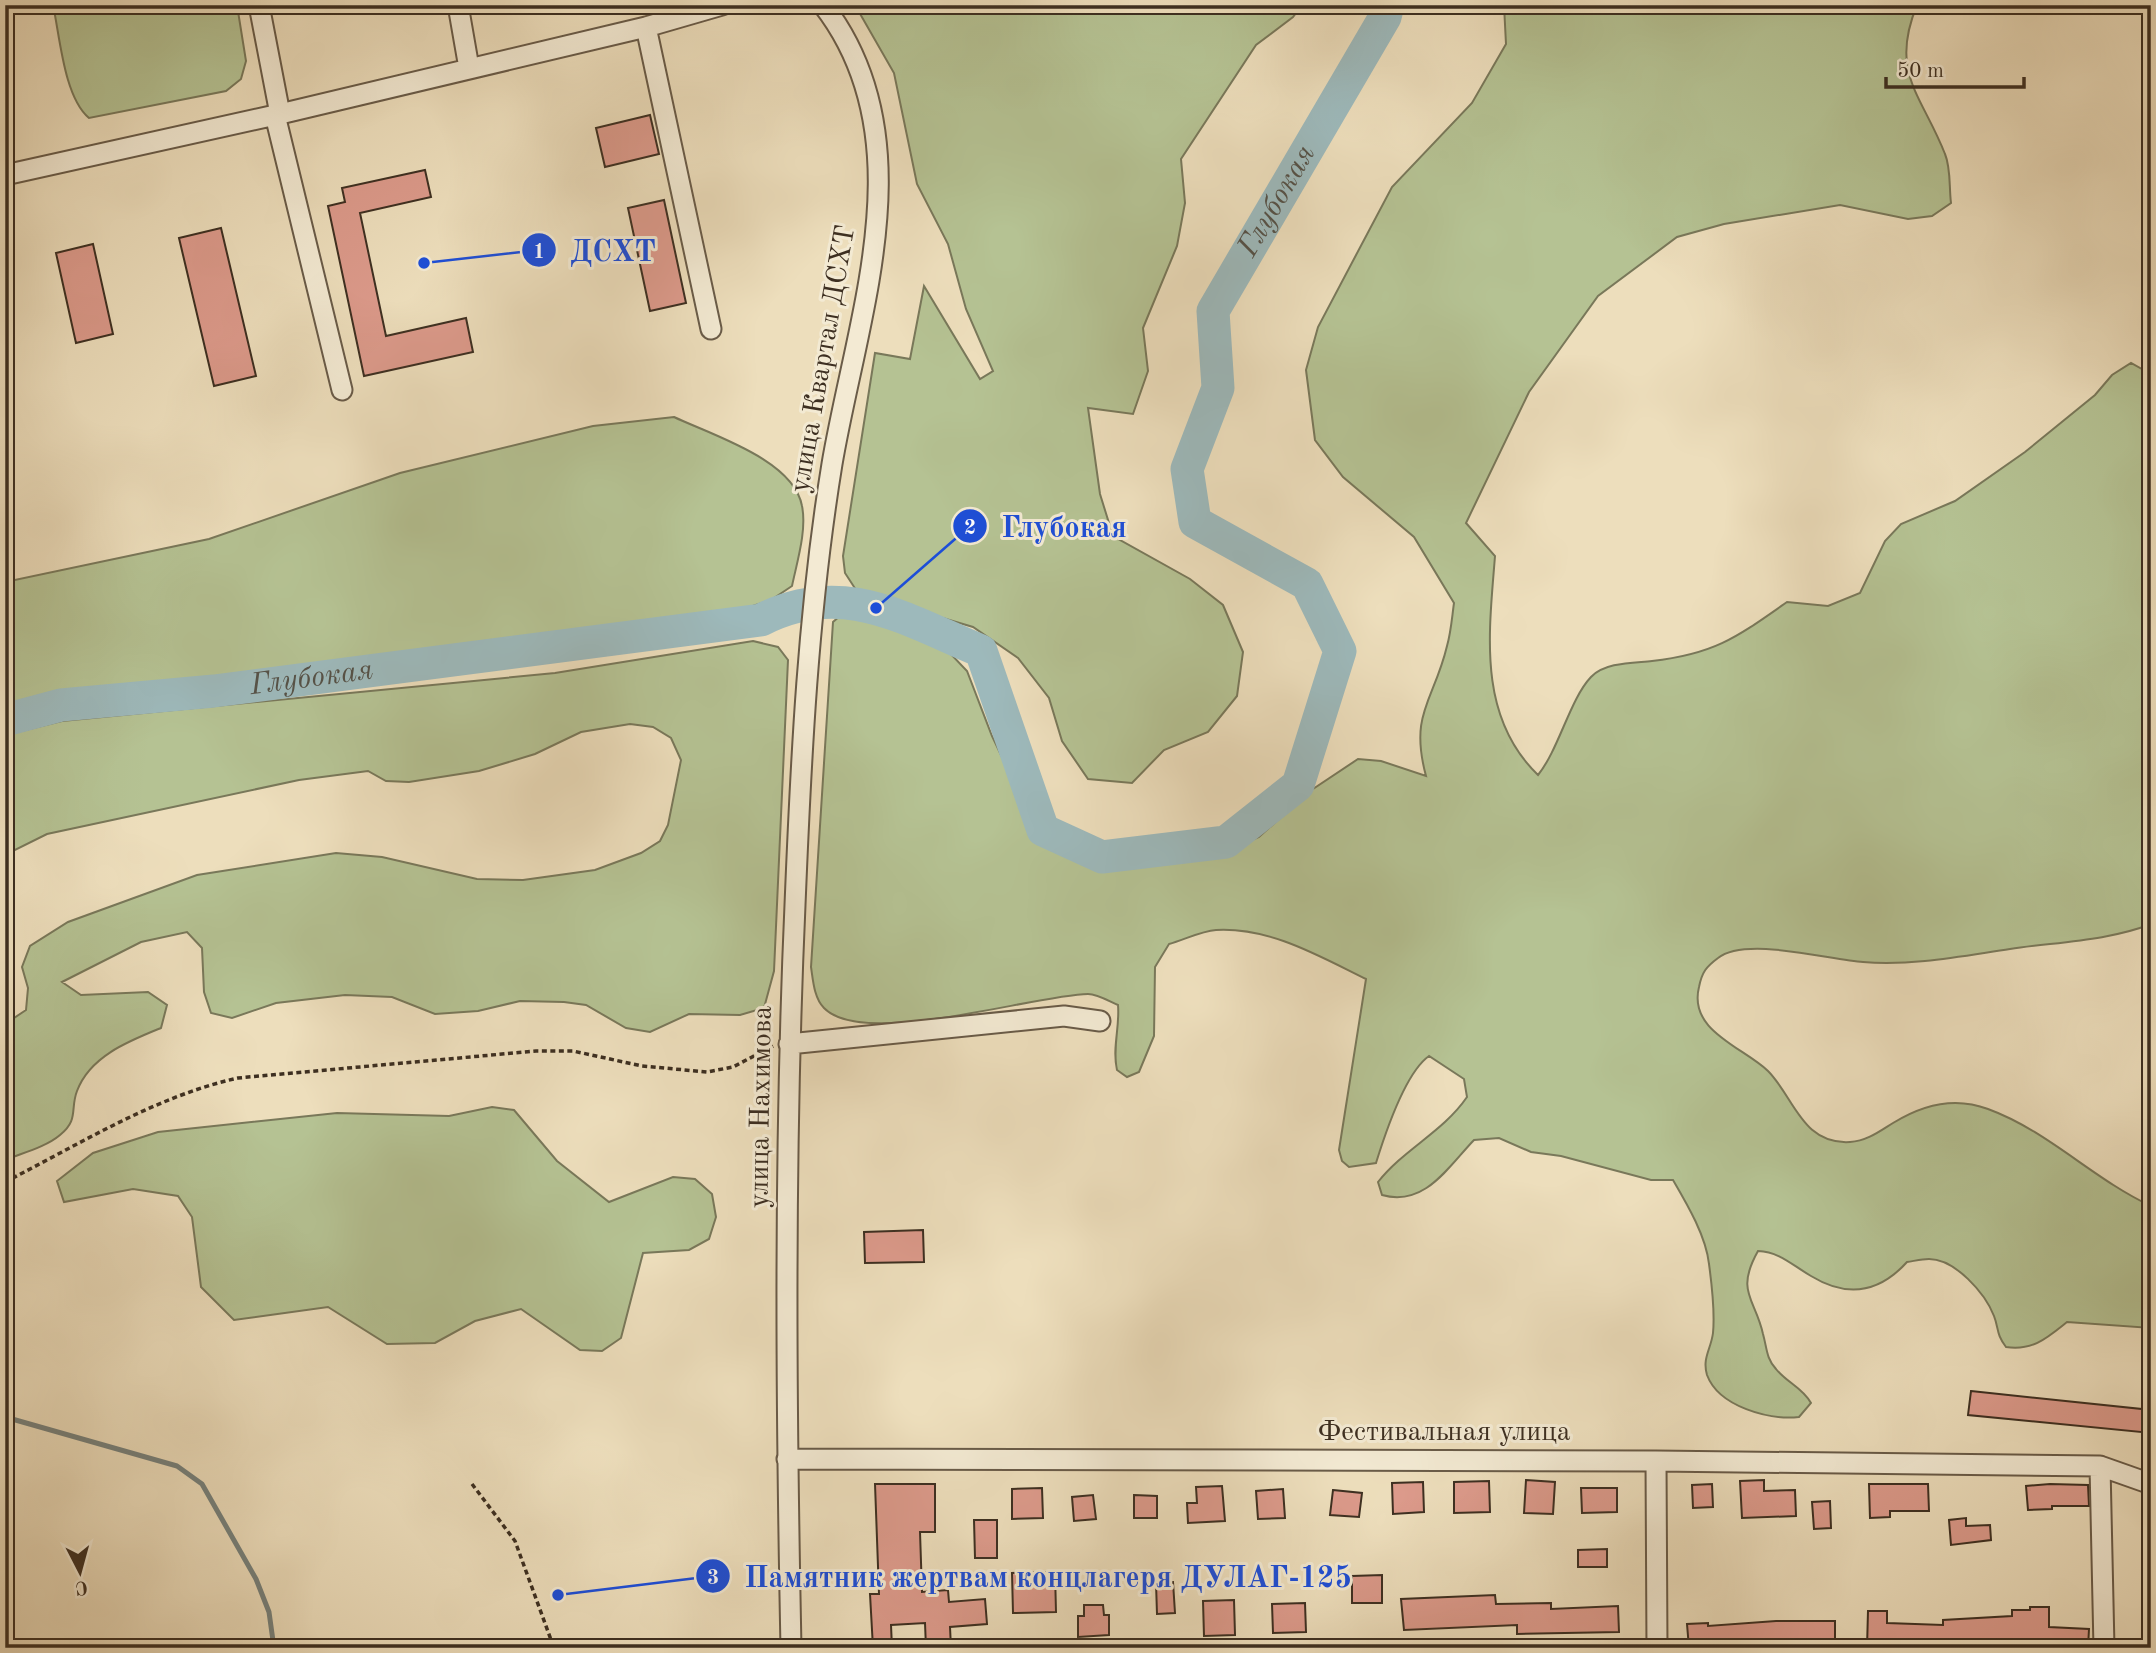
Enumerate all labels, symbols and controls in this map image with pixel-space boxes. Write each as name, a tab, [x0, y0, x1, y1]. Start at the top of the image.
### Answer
scale bar	[1886, 46, 2025, 90]
text: 50 m	[1897, 61, 1944, 82]
water label: Глубокая	[1232, 140, 1322, 263]
street label: улица Квартал ДСХТ	[787, 223, 861, 495]
callout: ДСХТ	[521, 225, 670, 276]
text: ДСХТ	[570, 238, 656, 268]
text: 1	[533, 242, 545, 263]
callout: Глубокая	[953, 501, 1141, 552]
text: Глубокая	[1001, 514, 1127, 544]
text: 2	[964, 518, 976, 539]
water label: Глубокая	[247, 655, 375, 701]
street label: улица Нахимова	[746, 1005, 778, 1208]
street label: Фестивальная улица	[1317, 1419, 1571, 1447]
north arrow	[46, 1538, 116, 1608]
callout: Памятник жертвам концлагеря ДУЛАГ-125	[696, 1551, 1366, 1602]
text: Памятник жертвам концлагеря ДУЛАГ-125	[744, 1564, 1352, 1594]
text: 3	[707, 1568, 719, 1589]
text: С	[74, 1576, 89, 1597]

